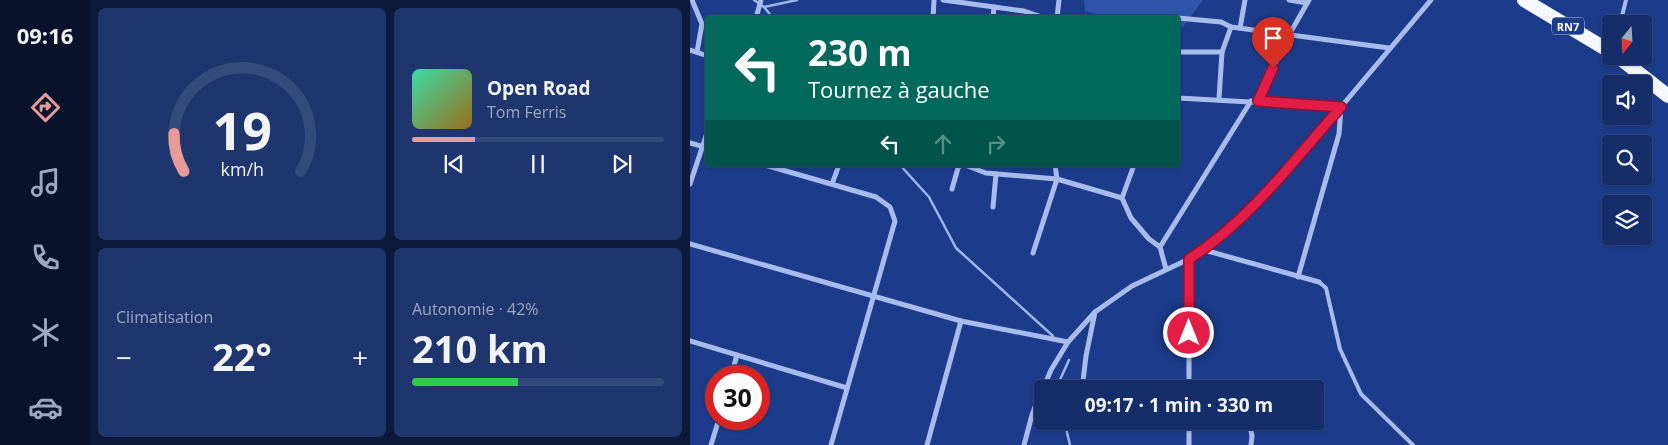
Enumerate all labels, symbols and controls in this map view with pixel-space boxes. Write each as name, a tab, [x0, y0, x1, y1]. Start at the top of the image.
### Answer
north arrow	[1602, 15, 1652, 65]
map controls	[1602, 15, 1652, 245]
pin	[1252, 17, 1294, 68]
road number: RN7	[1552, 18, 1584, 34]
text: 09:16	[17, 20, 73, 50]
icon: arrive	[1259, 24, 1287, 52]
text: 230 m	[808, 29, 912, 76]
icon: left	[725, 35, 790, 100]
text: Tournez à gauche	[808, 74, 990, 104]
text: Open Road	[487, 75, 591, 101]
button: sound	[1602, 75, 1652, 125]
icon: directions	[28, 90, 63, 125]
text: 19	[212, 94, 272, 165]
text: Tom Ferris	[487, 101, 566, 123]
icon: left	[876, 130, 904, 158]
icon: ahead	[929, 130, 957, 158]
icon: right	[982, 130, 1010, 158]
button: search	[1602, 135, 1652, 185]
icon: previous	[440, 150, 468, 178]
icon: pause	[524, 150, 552, 178]
icon: next	[608, 150, 636, 178]
text: km/h	[220, 157, 264, 181]
icon: music	[28, 165, 63, 200]
button: layers	[1602, 195, 1652, 245]
icon: phone	[28, 240, 63, 275]
text: Autonomie · 42%	[412, 298, 539, 320]
text: Climatisation	[116, 306, 213, 328]
position arrow	[1162, 306, 1214, 358]
icon: climate	[28, 315, 63, 350]
text: 210 km	[412, 322, 548, 374]
text: 22°	[212, 330, 272, 382]
text: −	[116, 338, 132, 376]
text: +	[352, 338, 368, 376]
speed limit sign: 30	[705, 365, 770, 430]
icon: car	[28, 390, 63, 425]
text: 09:17 · 1 min · 330 m	[1085, 392, 1273, 418]

